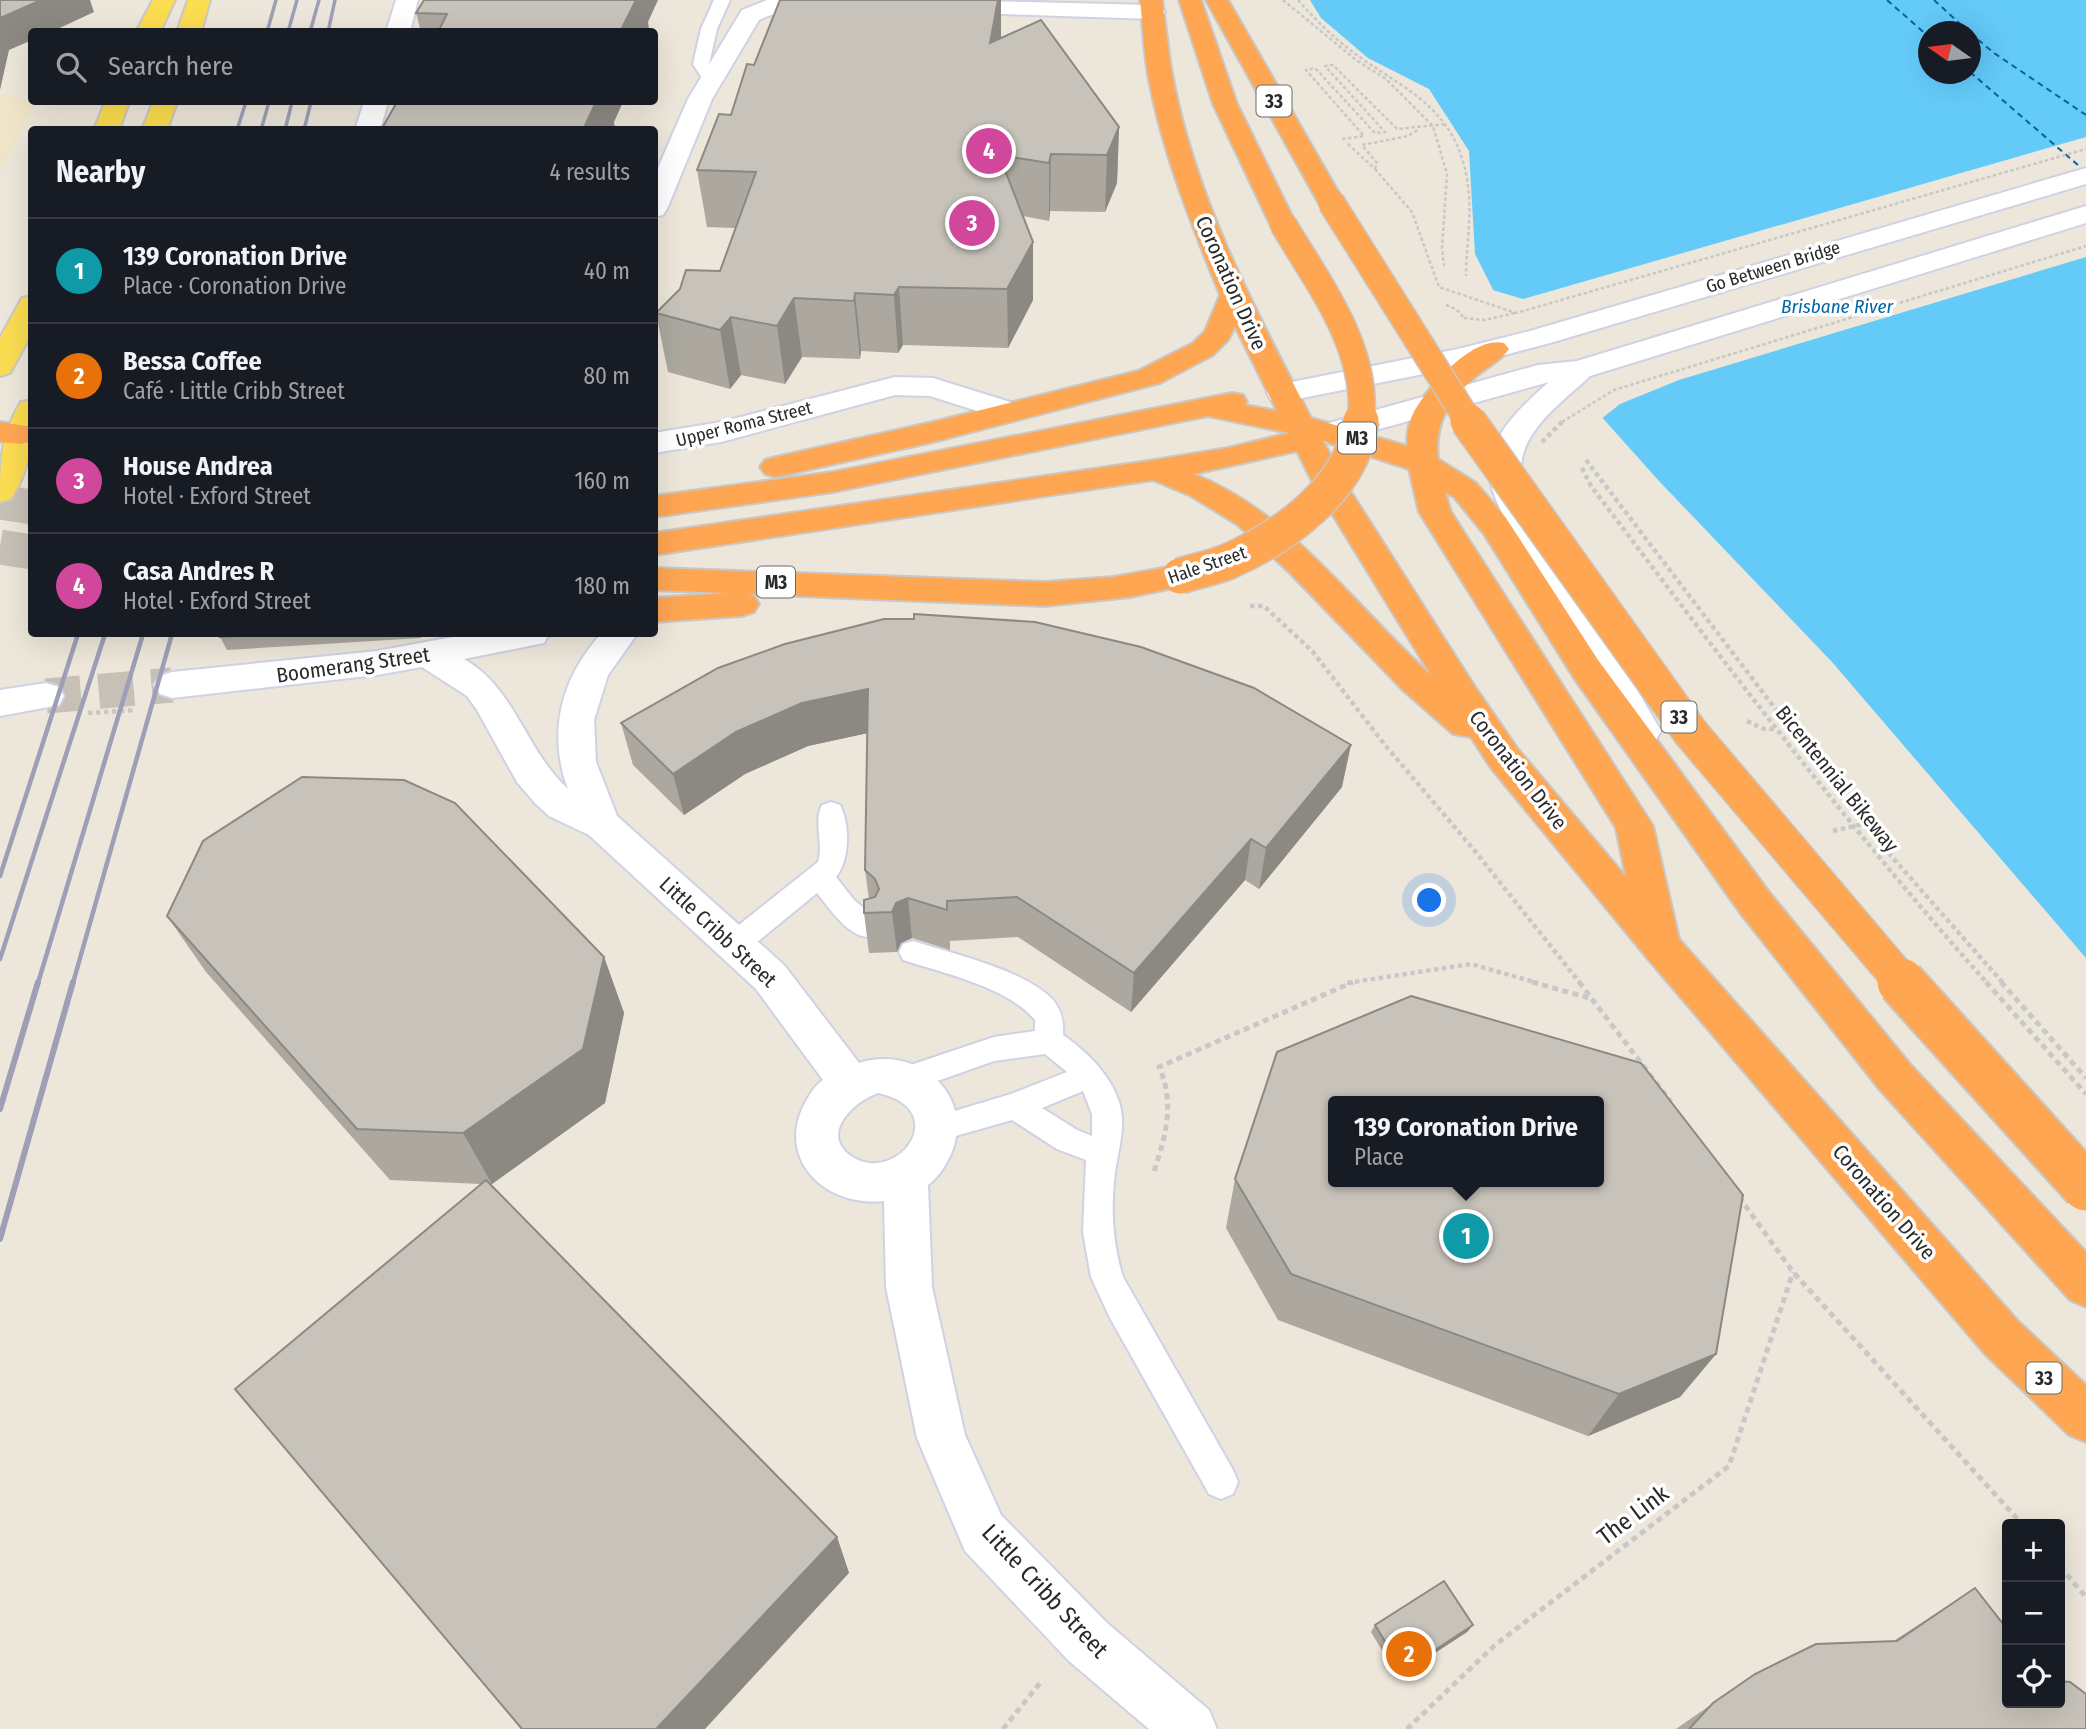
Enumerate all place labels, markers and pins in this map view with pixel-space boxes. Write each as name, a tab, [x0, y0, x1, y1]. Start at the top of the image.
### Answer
pin: 4	[966, 125, 1012, 177]
pin: 3	[949, 197, 995, 249]
pin: 1	[1443, 1210, 1489, 1262]
pin: 2	[1386, 1628, 1432, 1680]

